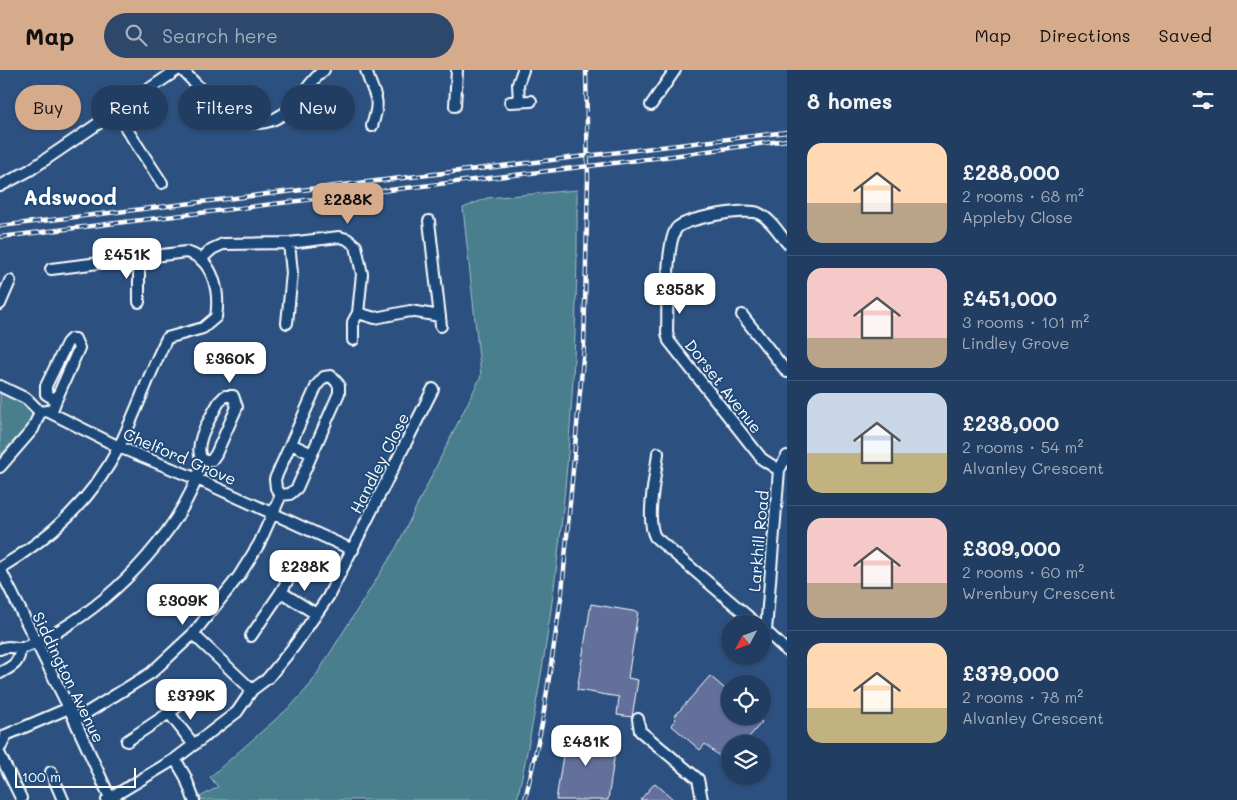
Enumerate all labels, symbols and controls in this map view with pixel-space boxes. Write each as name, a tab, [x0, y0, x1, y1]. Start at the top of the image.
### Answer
search box	[104, 13, 454, 58]
text: Map	[25, 20, 74, 51]
icon: search	[122, 21, 150, 49]
text: Search here	[162, 23, 278, 48]
text: Map	[974, 23, 1011, 47]
text: Directions	[1039, 23, 1131, 47]
text: Saved	[1159, 23, 1212, 47]
chip: Buy	[15, 85, 81, 130]
chip: Rent	[91, 85, 168, 130]
chip: Filters	[178, 85, 271, 130]
chip: New	[281, 85, 355, 130]
icon: filters	[1189, 86, 1217, 114]
text: 8 homes	[807, 87, 892, 114]
text: £288,000	[962, 158, 1060, 185]
icon: home	[847, 163, 907, 223]
pin: £288K	[313, 182, 383, 225]
district label: Adswood	[23, 183, 117, 210]
text: 2 rooms · 68 m²	[962, 185, 1084, 206]
text: £288K	[323, 188, 373, 209]
text: Appleby Close	[962, 206, 1073, 227]
pin: £451K	[92, 238, 162, 280]
text: £451K	[103, 243, 151, 264]
pin: £358K	[645, 272, 715, 315]
text: £358K	[655, 278, 705, 299]
text: £451,000	[962, 284, 1057, 311]
icon: home	[847, 288, 907, 348]
text: 3 rooms · 101 m²	[962, 311, 1089, 332]
text: Lindley Grove	[962, 332, 1069, 353]
street label: Dorset Avenue	[681, 335, 767, 437]
pin: £360K	[195, 342, 265, 384]
text: £360K	[205, 347, 255, 368]
street label: Handley Close	[345, 409, 413, 517]
text: £238,000	[962, 409, 1059, 436]
icon: home	[847, 413, 907, 473]
street label: Chelford Grove	[120, 423, 240, 489]
text: 2 rooms · 54 m²	[962, 436, 1083, 457]
text: Alvanley Crescent	[962, 457, 1104, 478]
street label: Larkhill Road	[743, 489, 773, 593]
text: £309,000	[962, 534, 1061, 561]
icon: home	[847, 538, 907, 598]
pin: £238K	[270, 550, 340, 592]
text: £238K	[281, 555, 329, 576]
text: 2 rooms · 60 m²	[962, 561, 1084, 582]
text: Wrenbury Crescent	[962, 582, 1116, 603]
pin: £309K	[148, 584, 218, 626]
text: £309K	[158, 589, 208, 610]
street label: Siddington Avenue	[28, 608, 110, 746]
north arrow	[721, 615, 771, 665]
map controls	[721, 615, 771, 785]
text: £379,000	[962, 659, 1059, 686]
icon: home	[847, 663, 907, 723]
button: locate	[721, 675, 771, 725]
pin: £379K	[156, 678, 226, 721]
text: £379K	[167, 684, 215, 705]
text: 2 rooms · 78 m²	[962, 686, 1083, 707]
text: Alvanley Crescent	[962, 707, 1104, 728]
pin: £481K	[551, 724, 621, 767]
text: £481K	[562, 730, 610, 751]
button: layers	[721, 735, 771, 785]
scale bar	[15, 765, 136, 788]
text: 100 m	[22, 767, 61, 786]

